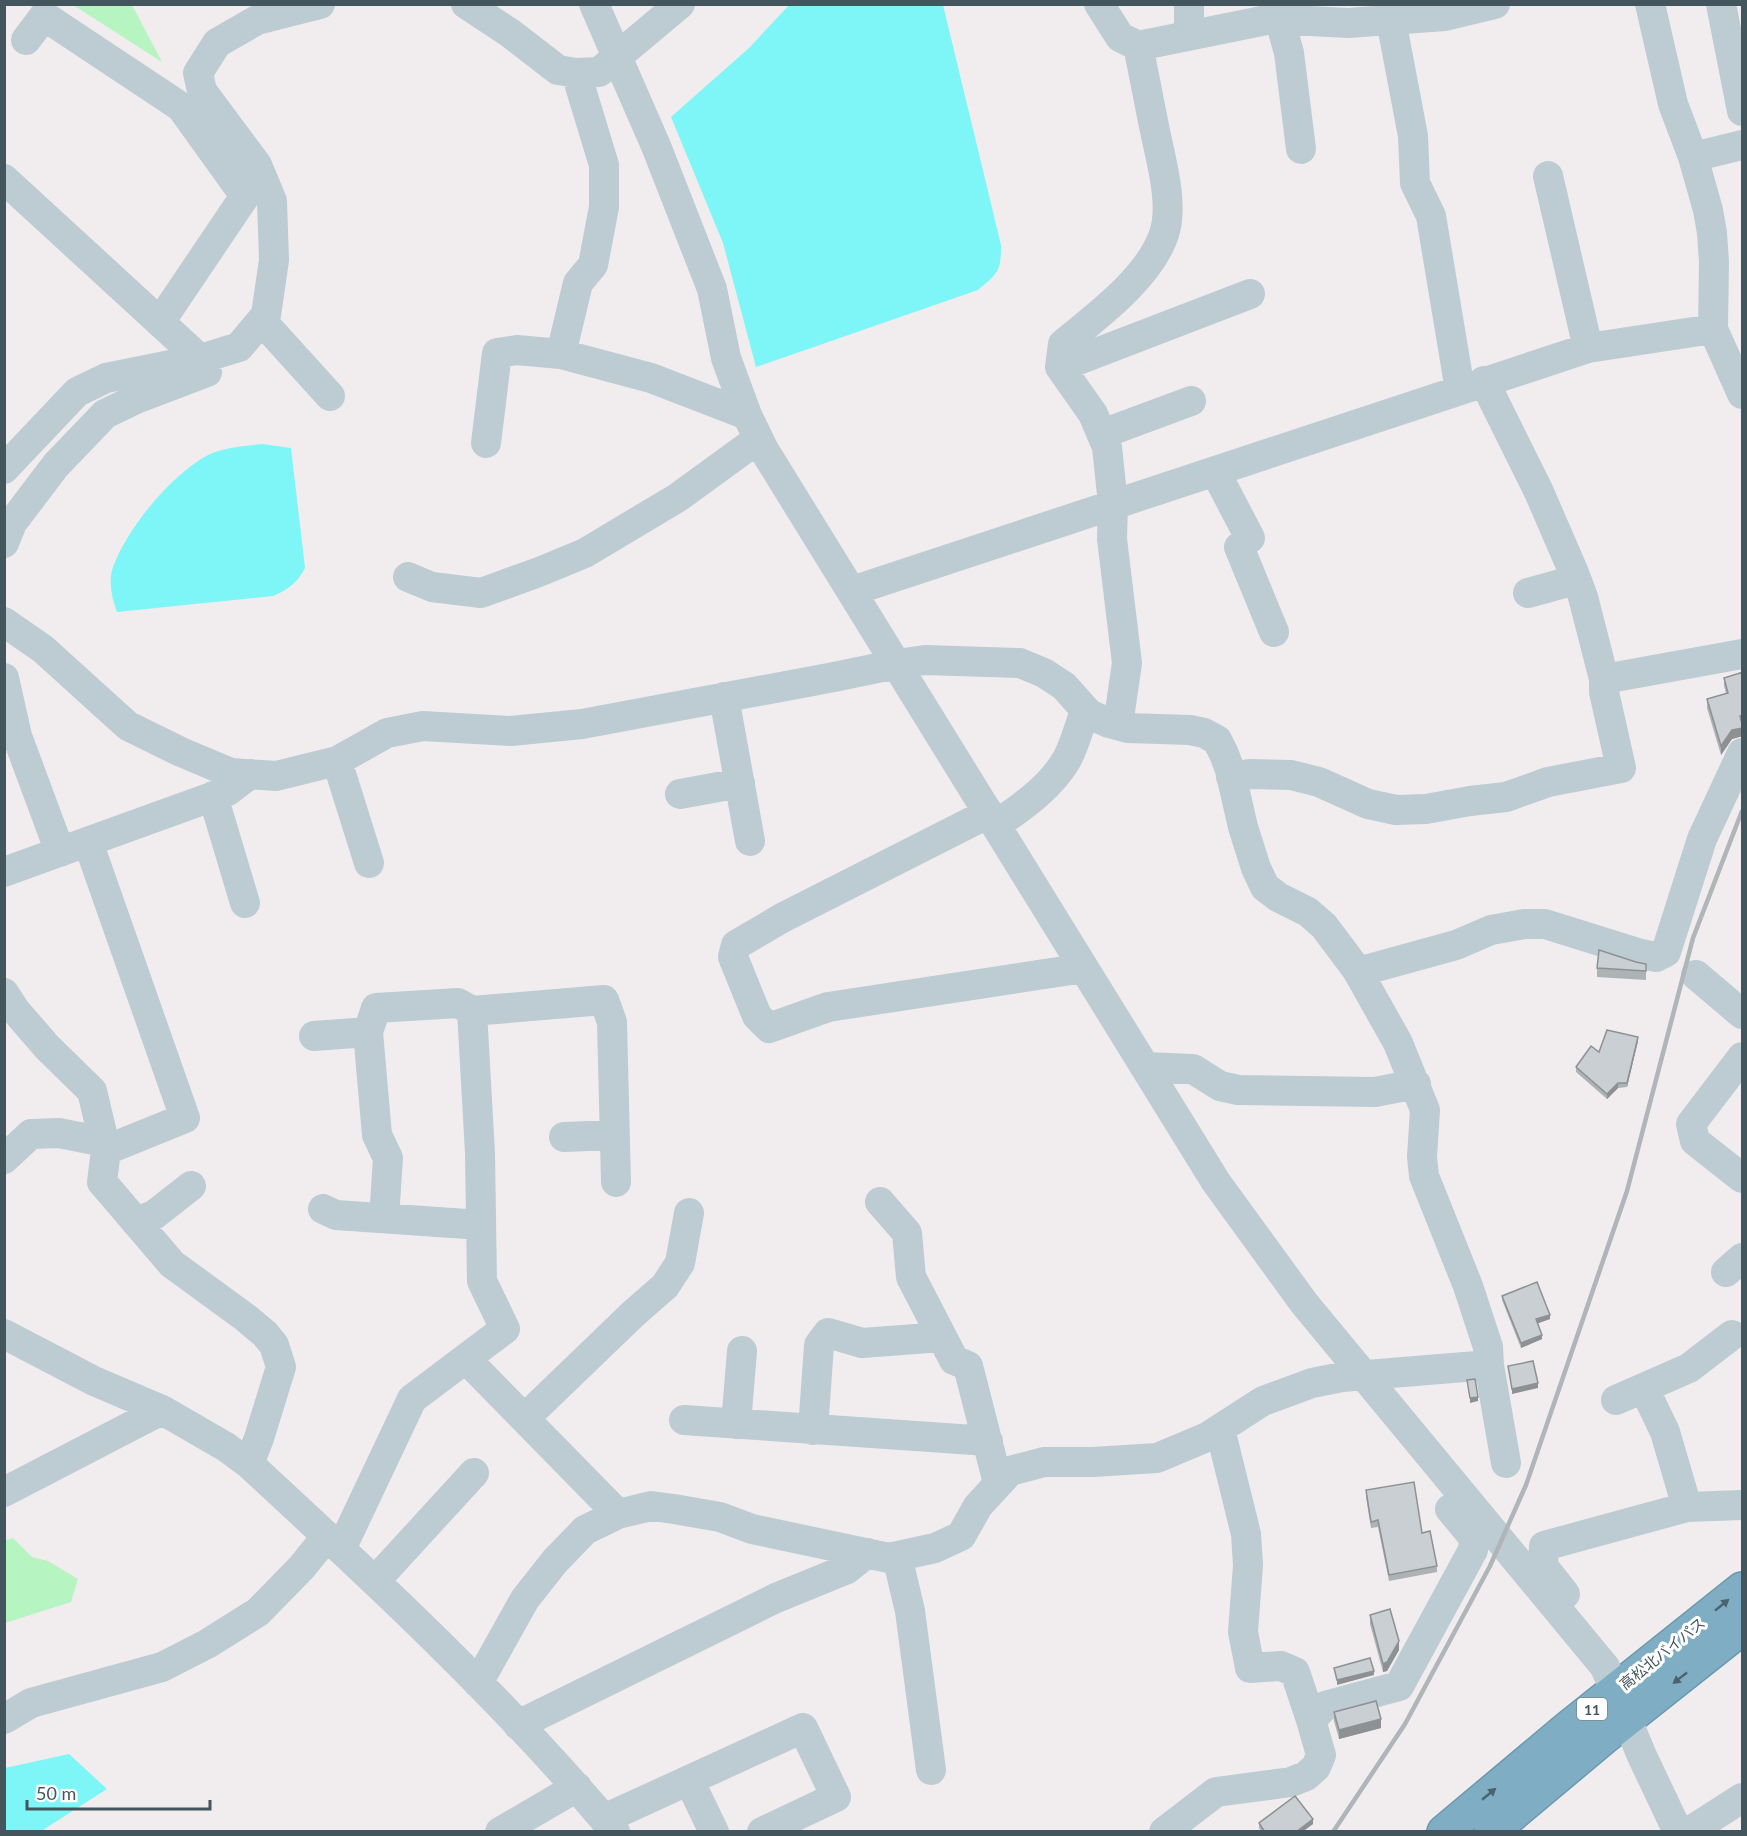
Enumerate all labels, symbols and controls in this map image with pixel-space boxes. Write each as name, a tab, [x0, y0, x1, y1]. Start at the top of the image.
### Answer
one-way arrow	[1714, 1600, 1729, 1612]
street label: 高松北バイパス	[1616, 1613, 1708, 1693]
one-way arrow	[1673, 1671, 1688, 1683]
road number: 11	[1577, 1698, 1607, 1720]
scale bar	[27, 1773, 210, 1811]
text: 50 m	[36, 1782, 76, 1804]
one-way arrow	[1481, 1788, 1496, 1801]

